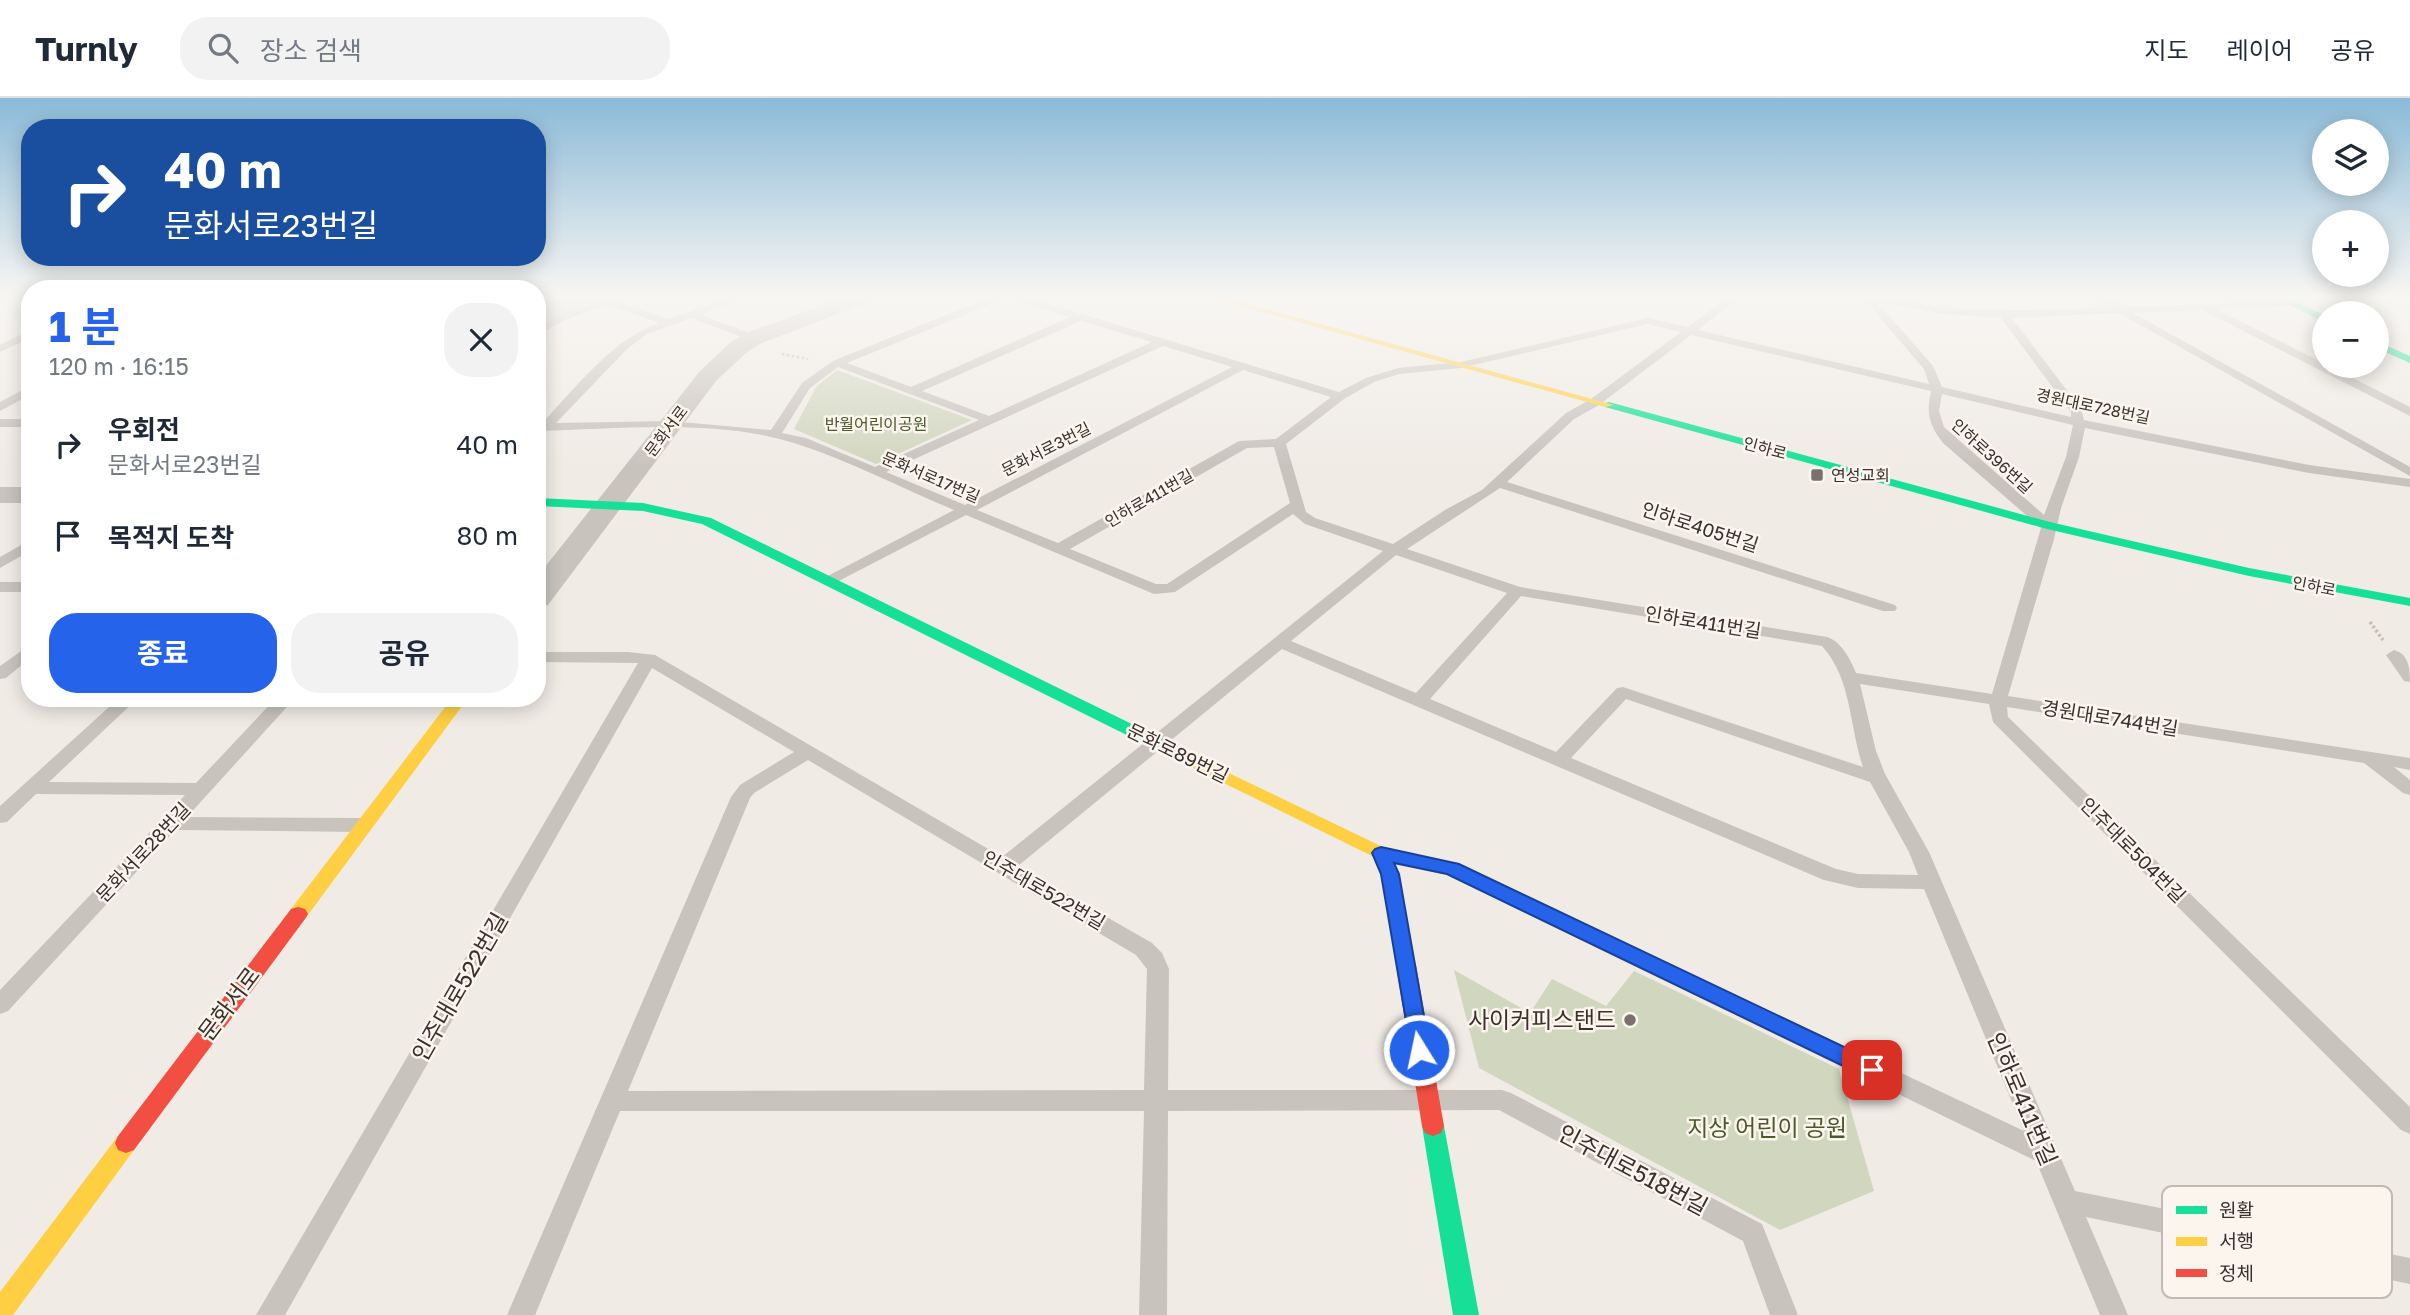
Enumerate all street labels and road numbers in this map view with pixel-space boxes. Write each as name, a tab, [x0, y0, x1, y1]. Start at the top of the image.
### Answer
street label: 경원대로728번길	[2034, 384, 2152, 428]
street label: 문화서로	[640, 401, 692, 461]
street label: 인하로396번길	[1947, 414, 2037, 498]
street label: 문화서로3번길	[998, 418, 1094, 480]
street label: 인하로	[1741, 433, 1789, 463]
street label: 문화서로17번길	[879, 447, 983, 507]
street label: 인하로411번길	[1101, 465, 1197, 531]
street label: 인하로405번길	[1639, 497, 1762, 556]
street label: 인하로	[2290, 572, 2338, 600]
street label: 인하로411번길	[1643, 601, 1763, 642]
street label: 경원대로744번길	[2040, 695, 2180, 740]
street label: 문화로89번길	[1124, 718, 1233, 787]
street label: 인주대로504번길	[2076, 792, 2191, 907]
street label: 문화서로28번길	[91, 797, 195, 906]
street label: 인주대로522번길	[979, 845, 1110, 934]
street label: 인주대로522번길	[405, 907, 513, 1066]
street label: 문화서로	[192, 961, 265, 1046]
street label: 인하로411번길	[1982, 1028, 2064, 1170]
street label: 인주대로518번길	[1554, 1118, 1713, 1220]

